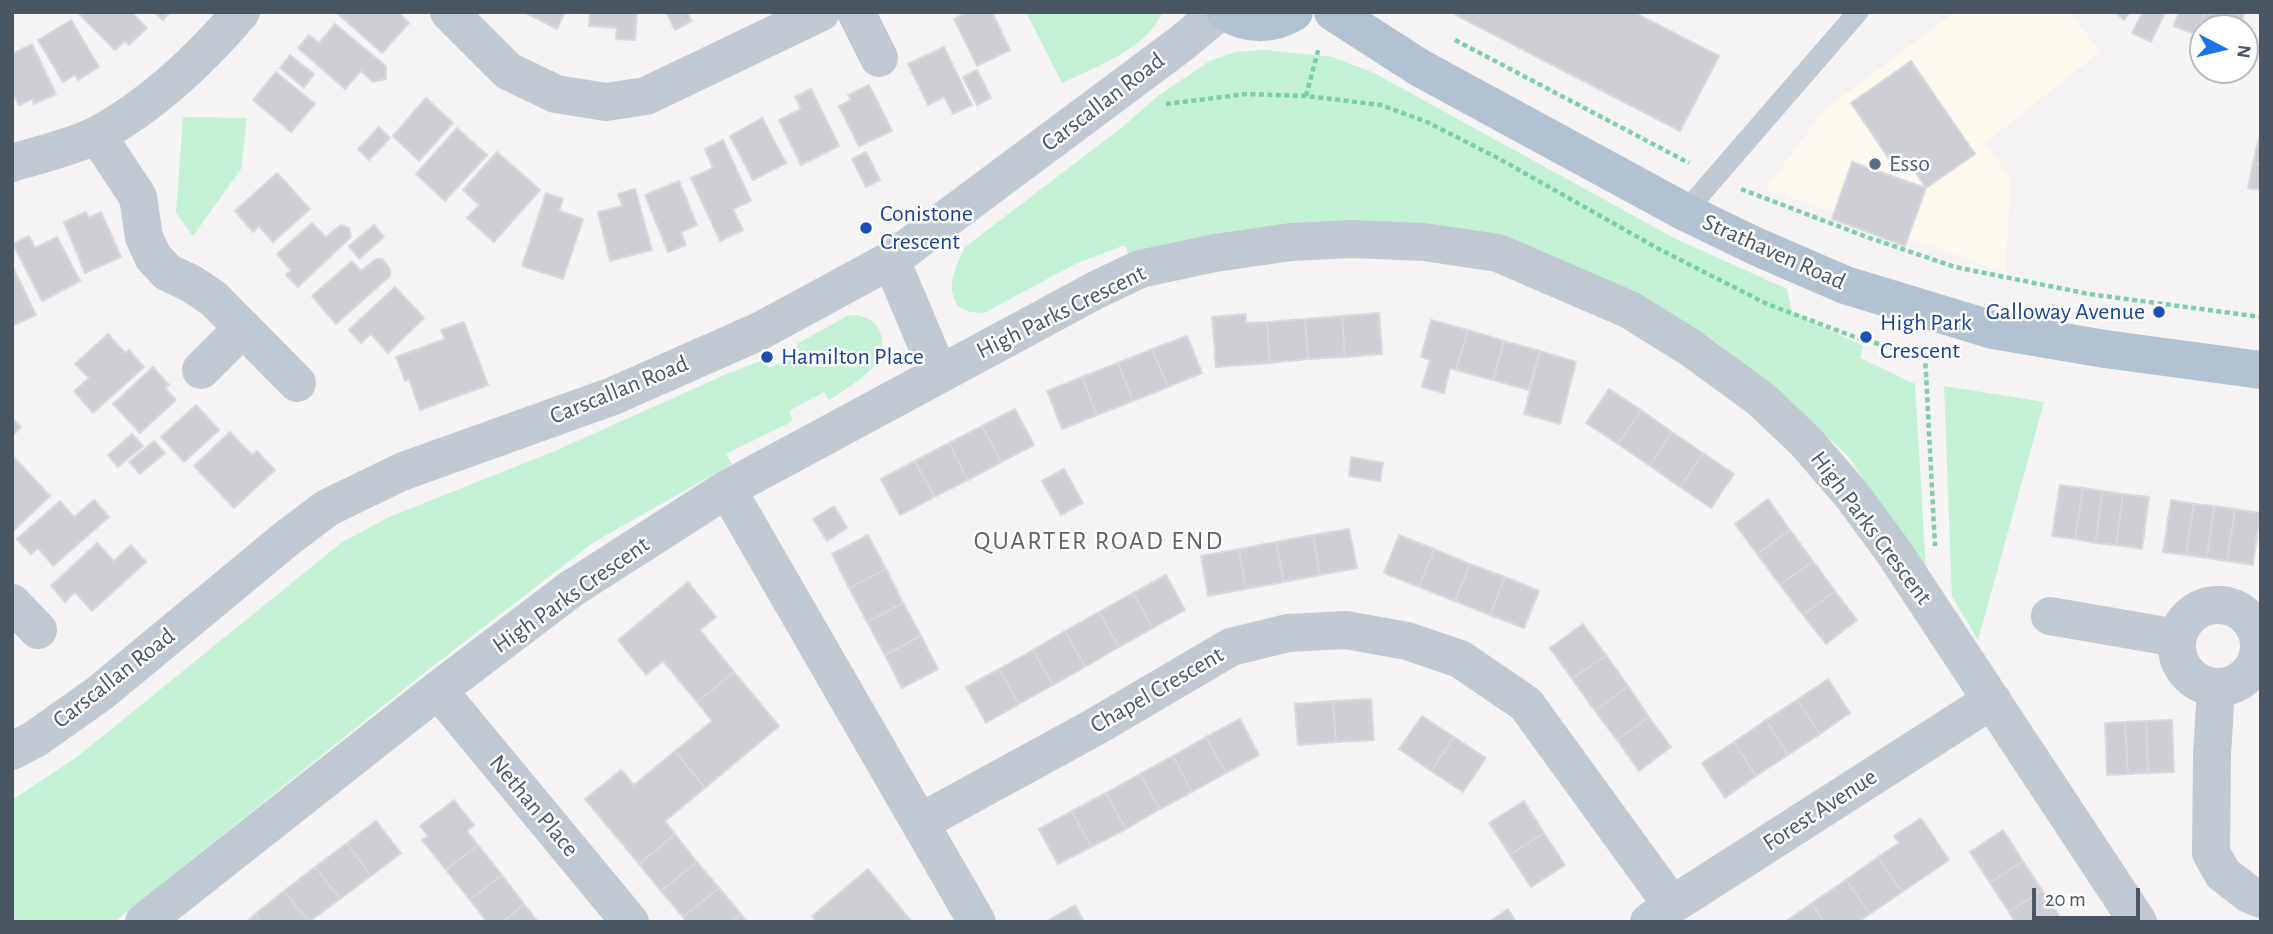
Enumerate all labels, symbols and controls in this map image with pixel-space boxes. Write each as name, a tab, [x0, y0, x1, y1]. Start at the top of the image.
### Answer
north arrow	[2189, 14, 2259, 84]
text: N	[2233, 44, 2254, 59]
street label: Carscallan Road	[1036, 46, 1170, 158]
place label: Esso	[1889, 150, 1930, 178]
marker: Esso	[1867, 156, 1883, 172]
place label: Conistone Crescent	[880, 200, 973, 256]
street label: Strathaven Road	[1698, 208, 1850, 296]
marker: Conistone Crescent	[858, 220, 874, 236]
street label: High Parks Crescent	[972, 259, 1150, 365]
place label: Galloway Avenue	[1986, 298, 2145, 326]
marker: Galloway Avenue	[2151, 304, 2167, 320]
place label: High Park Crescent	[1880, 309, 1972, 365]
marker: High Park Crescent	[1858, 329, 1874, 345]
place label: Hamilton Place	[781, 343, 924, 371]
street label: Carscallan Road	[546, 349, 692, 431]
marker: Hamilton Place	[759, 349, 775, 365]
street label: High Parks Crescent	[1804, 446, 1938, 610]
district label: QUARTER ROAD END	[976, 525, 1222, 557]
street label: High Parks Crescent	[487, 530, 655, 660]
street label: Carscallan Road	[47, 621, 181, 735]
street label: Chapel Crescent	[1085, 640, 1229, 740]
street label: Nethan Place	[483, 749, 585, 863]
street label: Forest Avenue	[1757, 762, 1883, 858]
scale bar	[2035, 874, 2144, 918]
text: 20 m	[2045, 889, 2086, 910]

